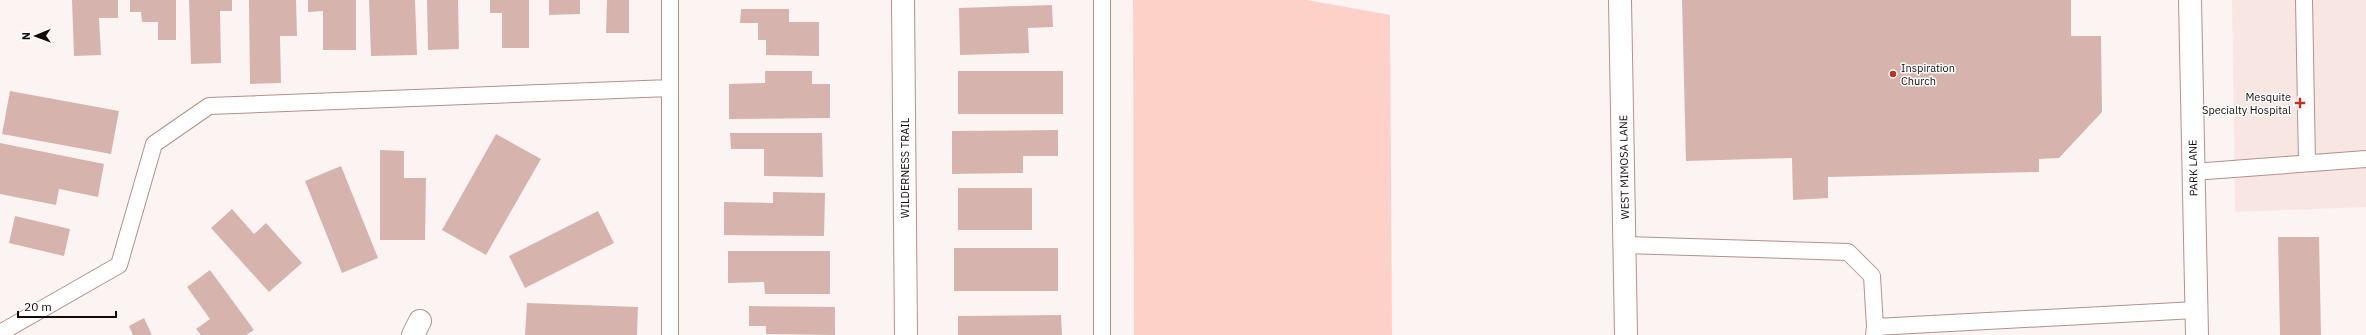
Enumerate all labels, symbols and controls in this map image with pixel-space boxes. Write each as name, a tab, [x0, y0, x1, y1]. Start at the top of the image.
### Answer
north arrow	[16, 16, 56, 56]
text: N	[19, 32, 33, 40]
place label: Inspiration Church	[1901, 61, 1955, 88]
marker: Inspiration Church	[1888, 69, 1898, 79]
place label: Mesquite Specialty Hospital	[2202, 90, 2291, 117]
marker: Mesquite Specialty Hospital	[2294, 97, 2306, 109]
street label: WEST MIMOSA LANE	[1616, 115, 1632, 219]
street label: WILDERNESS TRAIL	[898, 117, 912, 218]
street label: PARK LANE	[2186, 139, 2200, 197]
scale bar	[18, 293, 116, 319]
text: 20 m	[24, 299, 52, 314]

